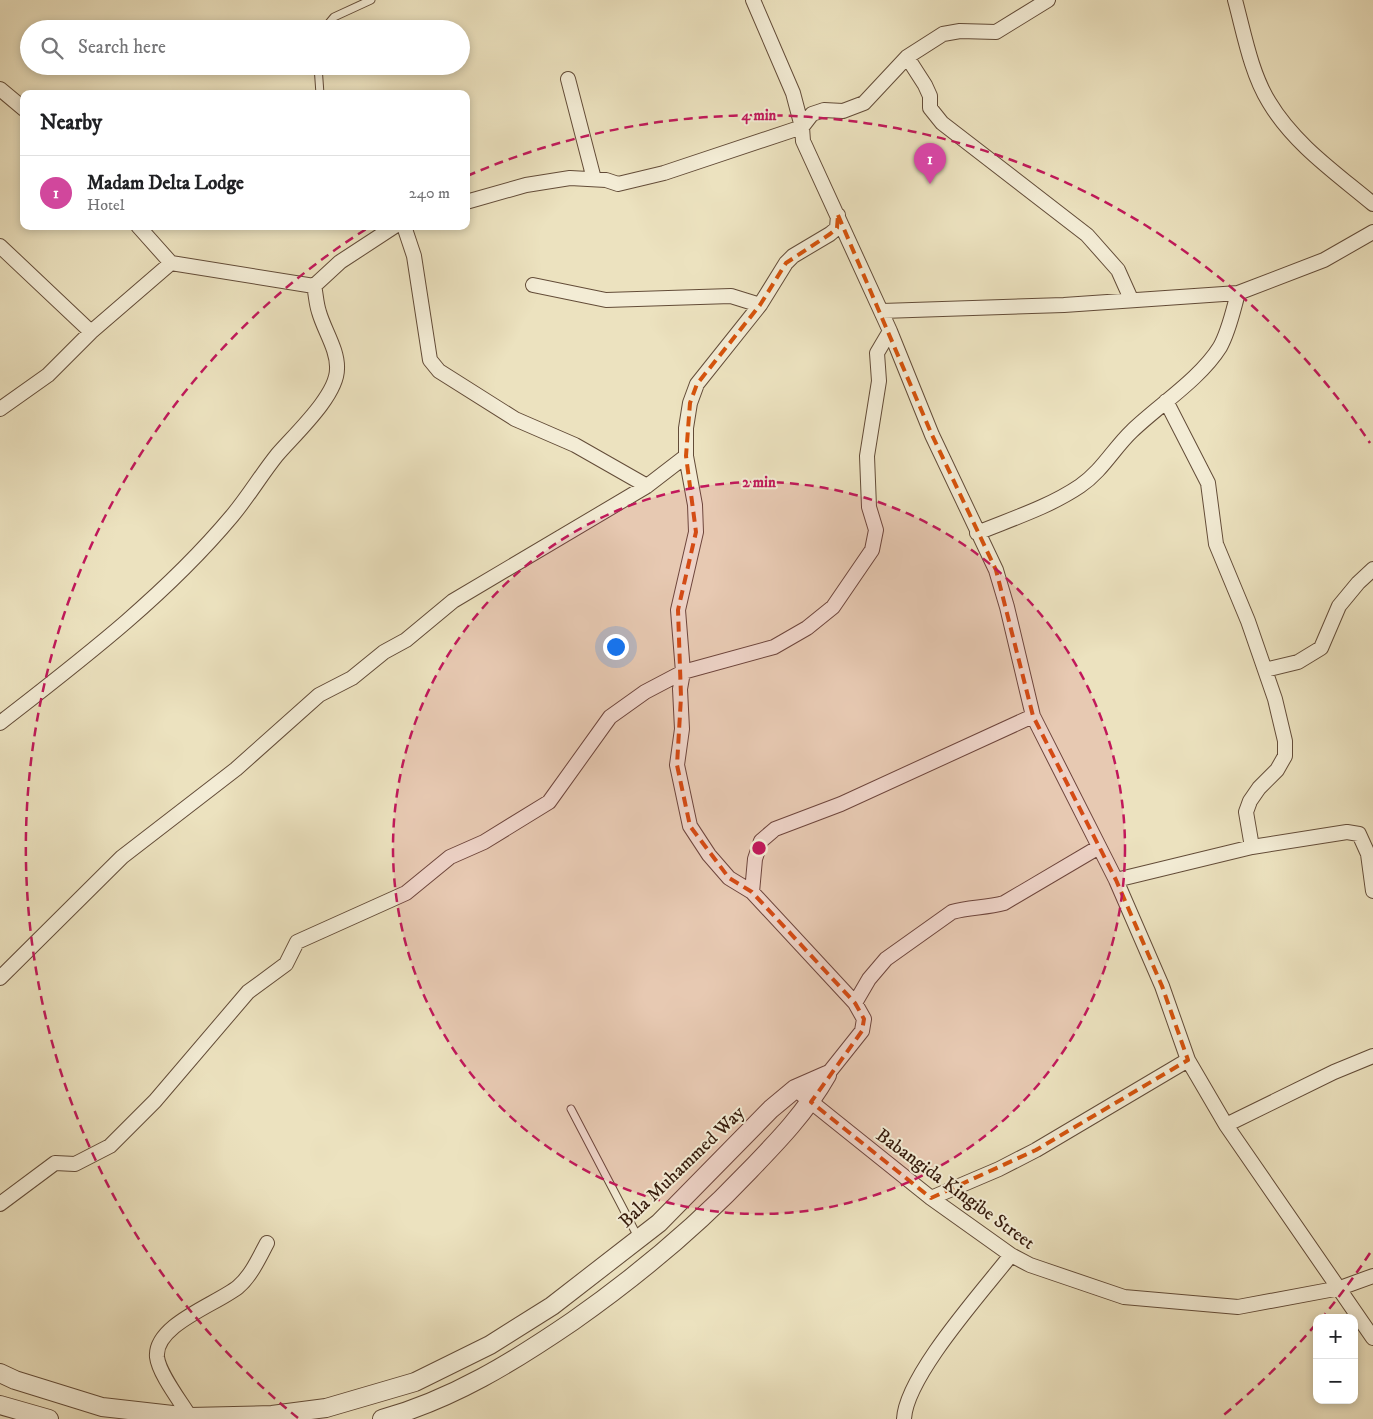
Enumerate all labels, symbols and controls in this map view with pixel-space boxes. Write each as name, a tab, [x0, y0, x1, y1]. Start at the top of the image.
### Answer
search box	[20, 20, 470, 75]
icon: search	[38, 34, 66, 62]
text: Search here	[78, 36, 166, 59]
text: 4 min	[741, 106, 777, 125]
text: Nearby	[40, 110, 102, 136]
pin: 1	[914, 143, 946, 184]
text: Madam Delta Lodge	[87, 172, 244, 195]
text: 1	[53, 183, 59, 203]
text: 240 m	[409, 183, 450, 203]
text: Hotel	[87, 195, 125, 215]
text: 2 min	[742, 473, 776, 492]
your location	[603, 634, 629, 660]
centre of rings	[750, 839, 768, 857]
street label: Bala Muhammed Way	[615, 1101, 750, 1233]
street label: Babangida Kingibe Street	[871, 1124, 1039, 1255]
map controls	[1313, 1314, 1358, 1404]
button: +	[1313, 1314, 1358, 1359]
button: −	[1313, 1359, 1358, 1404]

